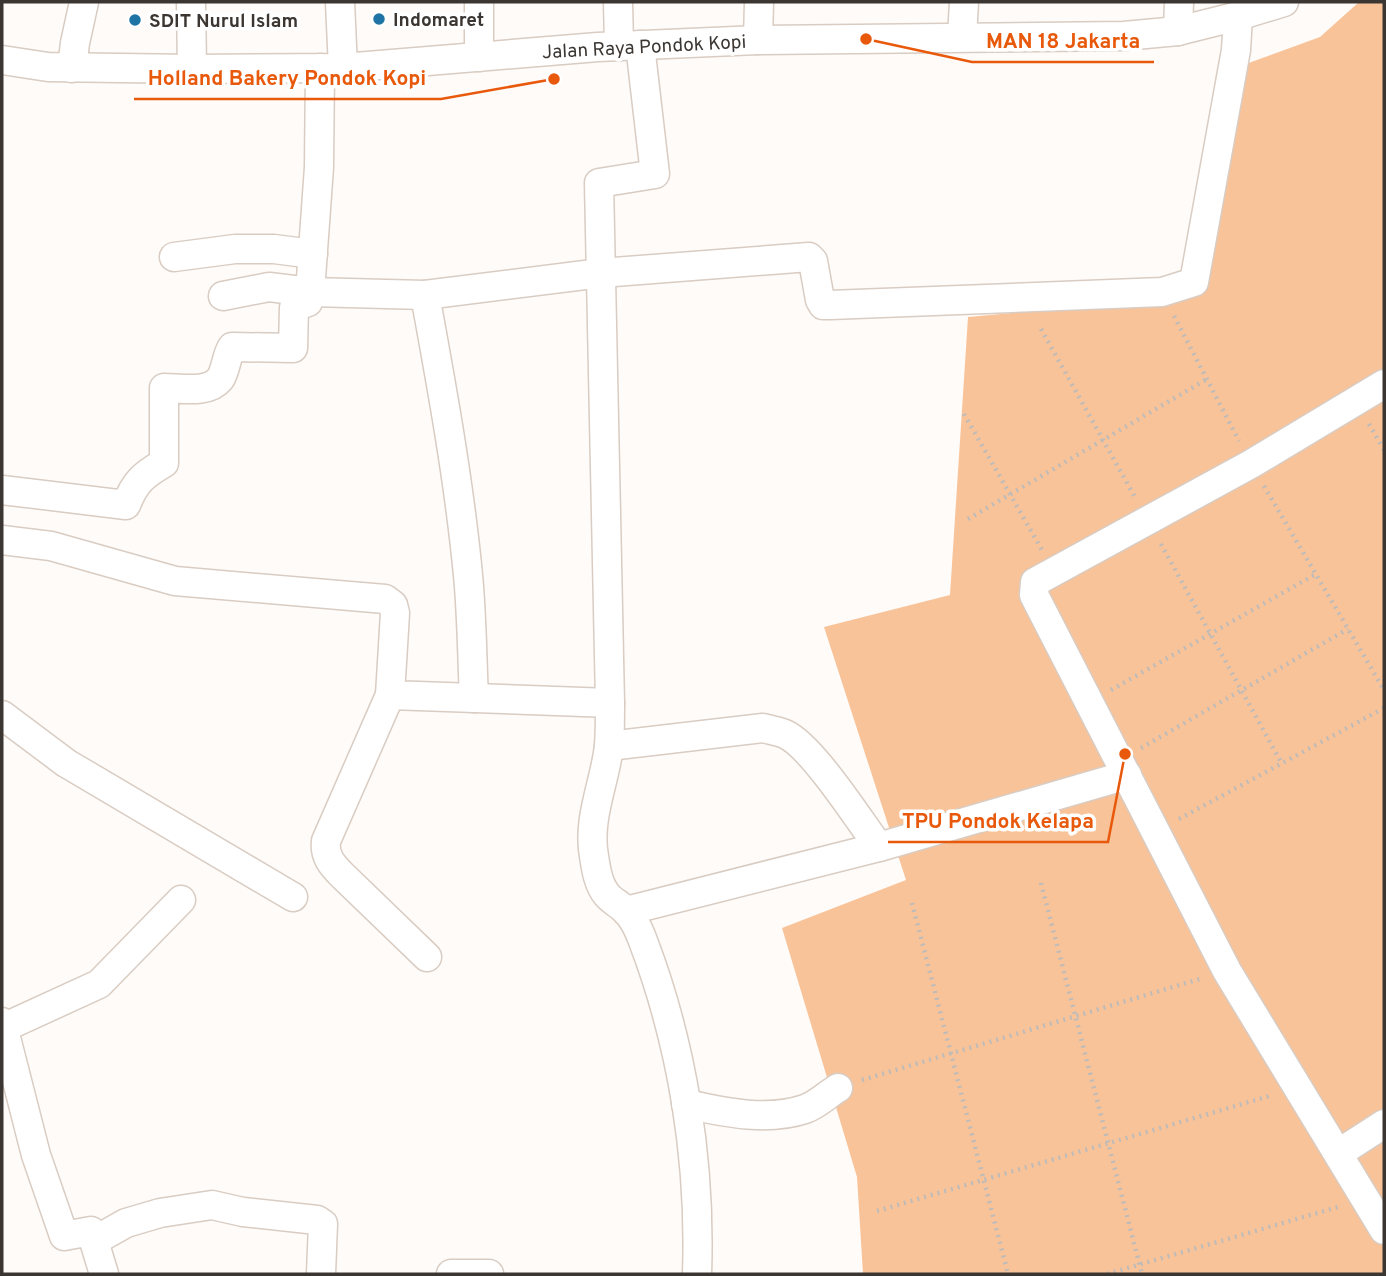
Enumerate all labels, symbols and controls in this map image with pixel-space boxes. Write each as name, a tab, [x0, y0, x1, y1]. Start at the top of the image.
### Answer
place label: Indomaret	[393, 9, 484, 33]
place label: SDIT Nurul Islam	[149, 10, 298, 34]
marker: Indomaret	[371, 11, 387, 27]
marker: SDIT Nurul Islam	[127, 12, 143, 28]
callout: MAN 18 Jakarta	[972, 20, 1154, 62]
text: MAN 18 Jakarta	[986, 29, 1140, 56]
street label: Jalan Raya Pondok Kopi	[541, 31, 747, 65]
callout: Holland Bakery Pondok Kopi	[134, 57, 441, 99]
text: Holland Bakery Pondok Kopi	[148, 66, 426, 93]
callout: TPU Pondok Kelapa	[888, 800, 1108, 842]
text: TPU Pondok Kelapa	[902, 809, 1094, 836]

